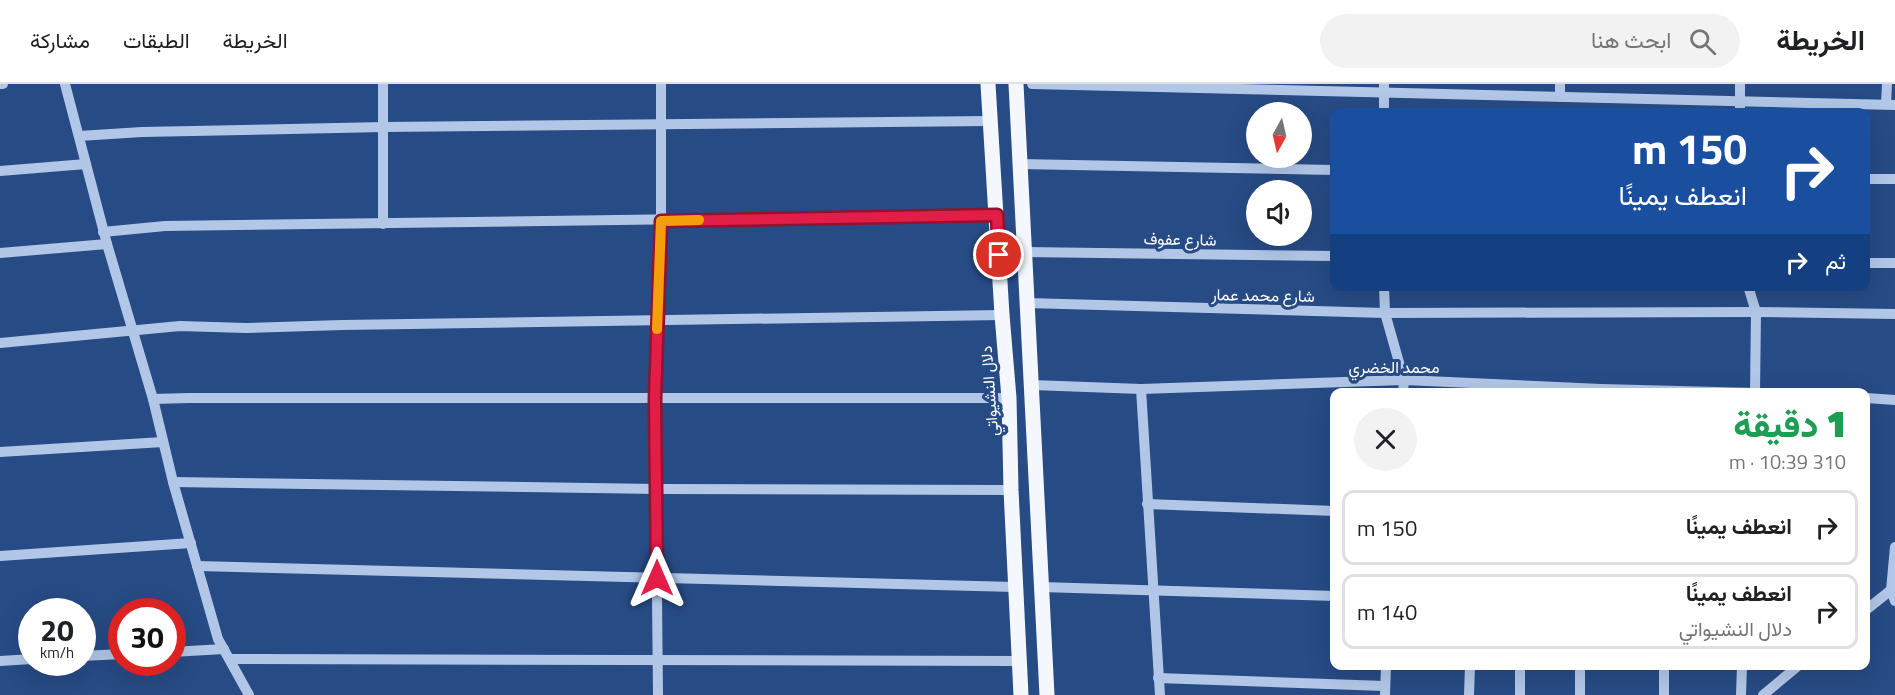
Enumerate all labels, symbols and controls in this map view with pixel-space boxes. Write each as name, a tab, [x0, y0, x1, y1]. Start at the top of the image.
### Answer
search box	[1320, 14, 1740, 68]
text: الخريطة	[1776, 18, 1865, 61]
text: ابحث هنا	[1591, 23, 1671, 57]
text: مشاركة	[30, 24, 90, 56]
text: الطبقات	[123, 24, 190, 56]
text: الخريطة	[223, 24, 288, 56]
icon: search	[1686, 25, 1719, 58]
north arrow	[1246, 102, 1312, 168]
map controls	[1246, 102, 1312, 246]
text: 150 m	[1632, 116, 1747, 180]
icon: right	[1768, 132, 1846, 210]
text: انعطف يمينًا	[1618, 174, 1747, 215]
button: sound	[1246, 180, 1312, 246]
street label: شارع عفوف	[1143, 226, 1217, 252]
pin	[973, 229, 1024, 280]
icon: arrive	[982, 238, 1015, 271]
text: ثم	[1825, 244, 1846, 278]
icon: right	[1780, 246, 1813, 279]
street label: شارع محمد عمار	[1210, 282, 1315, 308]
street label: دلال النشيواتي	[974, 345, 1006, 437]
street label: محمد الخضري	[1348, 355, 1440, 381]
text: 1 دقيقة	[1733, 396, 1846, 451]
button: close	[1354, 408, 1417, 471]
text: 310 m · 10:39	[1729, 446, 1846, 477]
text: انعطف يمينًا	[1686, 509, 1792, 543]
text: 150 m	[1357, 511, 1417, 545]
icon: right	[1810, 511, 1843, 544]
position arrow	[625, 546, 689, 610]
text: انعطف يمينًا	[1686, 576, 1792, 610]
text: 140 m	[1357, 595, 1417, 629]
icon: right	[1810, 595, 1843, 628]
speed limit sign: 30	[108, 598, 186, 676]
text: 20	[40, 607, 74, 653]
text: دلال النشيواتي	[1679, 613, 1792, 644]
text: km/h	[40, 641, 74, 664]

